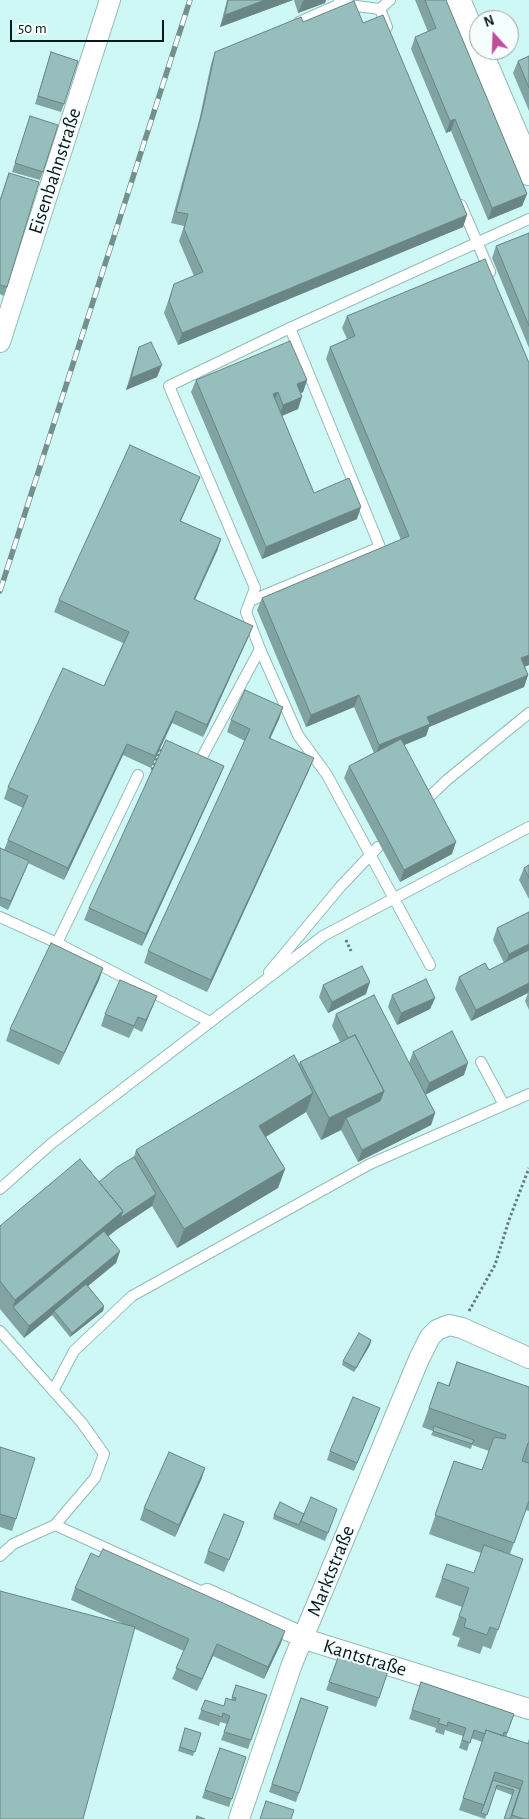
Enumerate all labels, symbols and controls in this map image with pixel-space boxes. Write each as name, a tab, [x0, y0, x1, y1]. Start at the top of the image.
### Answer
scale bar	[12, 10, 166, 42]
north arrow	[469, 10, 519, 60]
text: N	[482, 14, 496, 30]
text: 50 m	[18, 21, 47, 36]
street label: Eisenbahnstraße	[23, 105, 87, 237]
street label: Marktstraße	[302, 1522, 360, 1620]
street label: Kantstraße	[320, 1634, 410, 1682]

